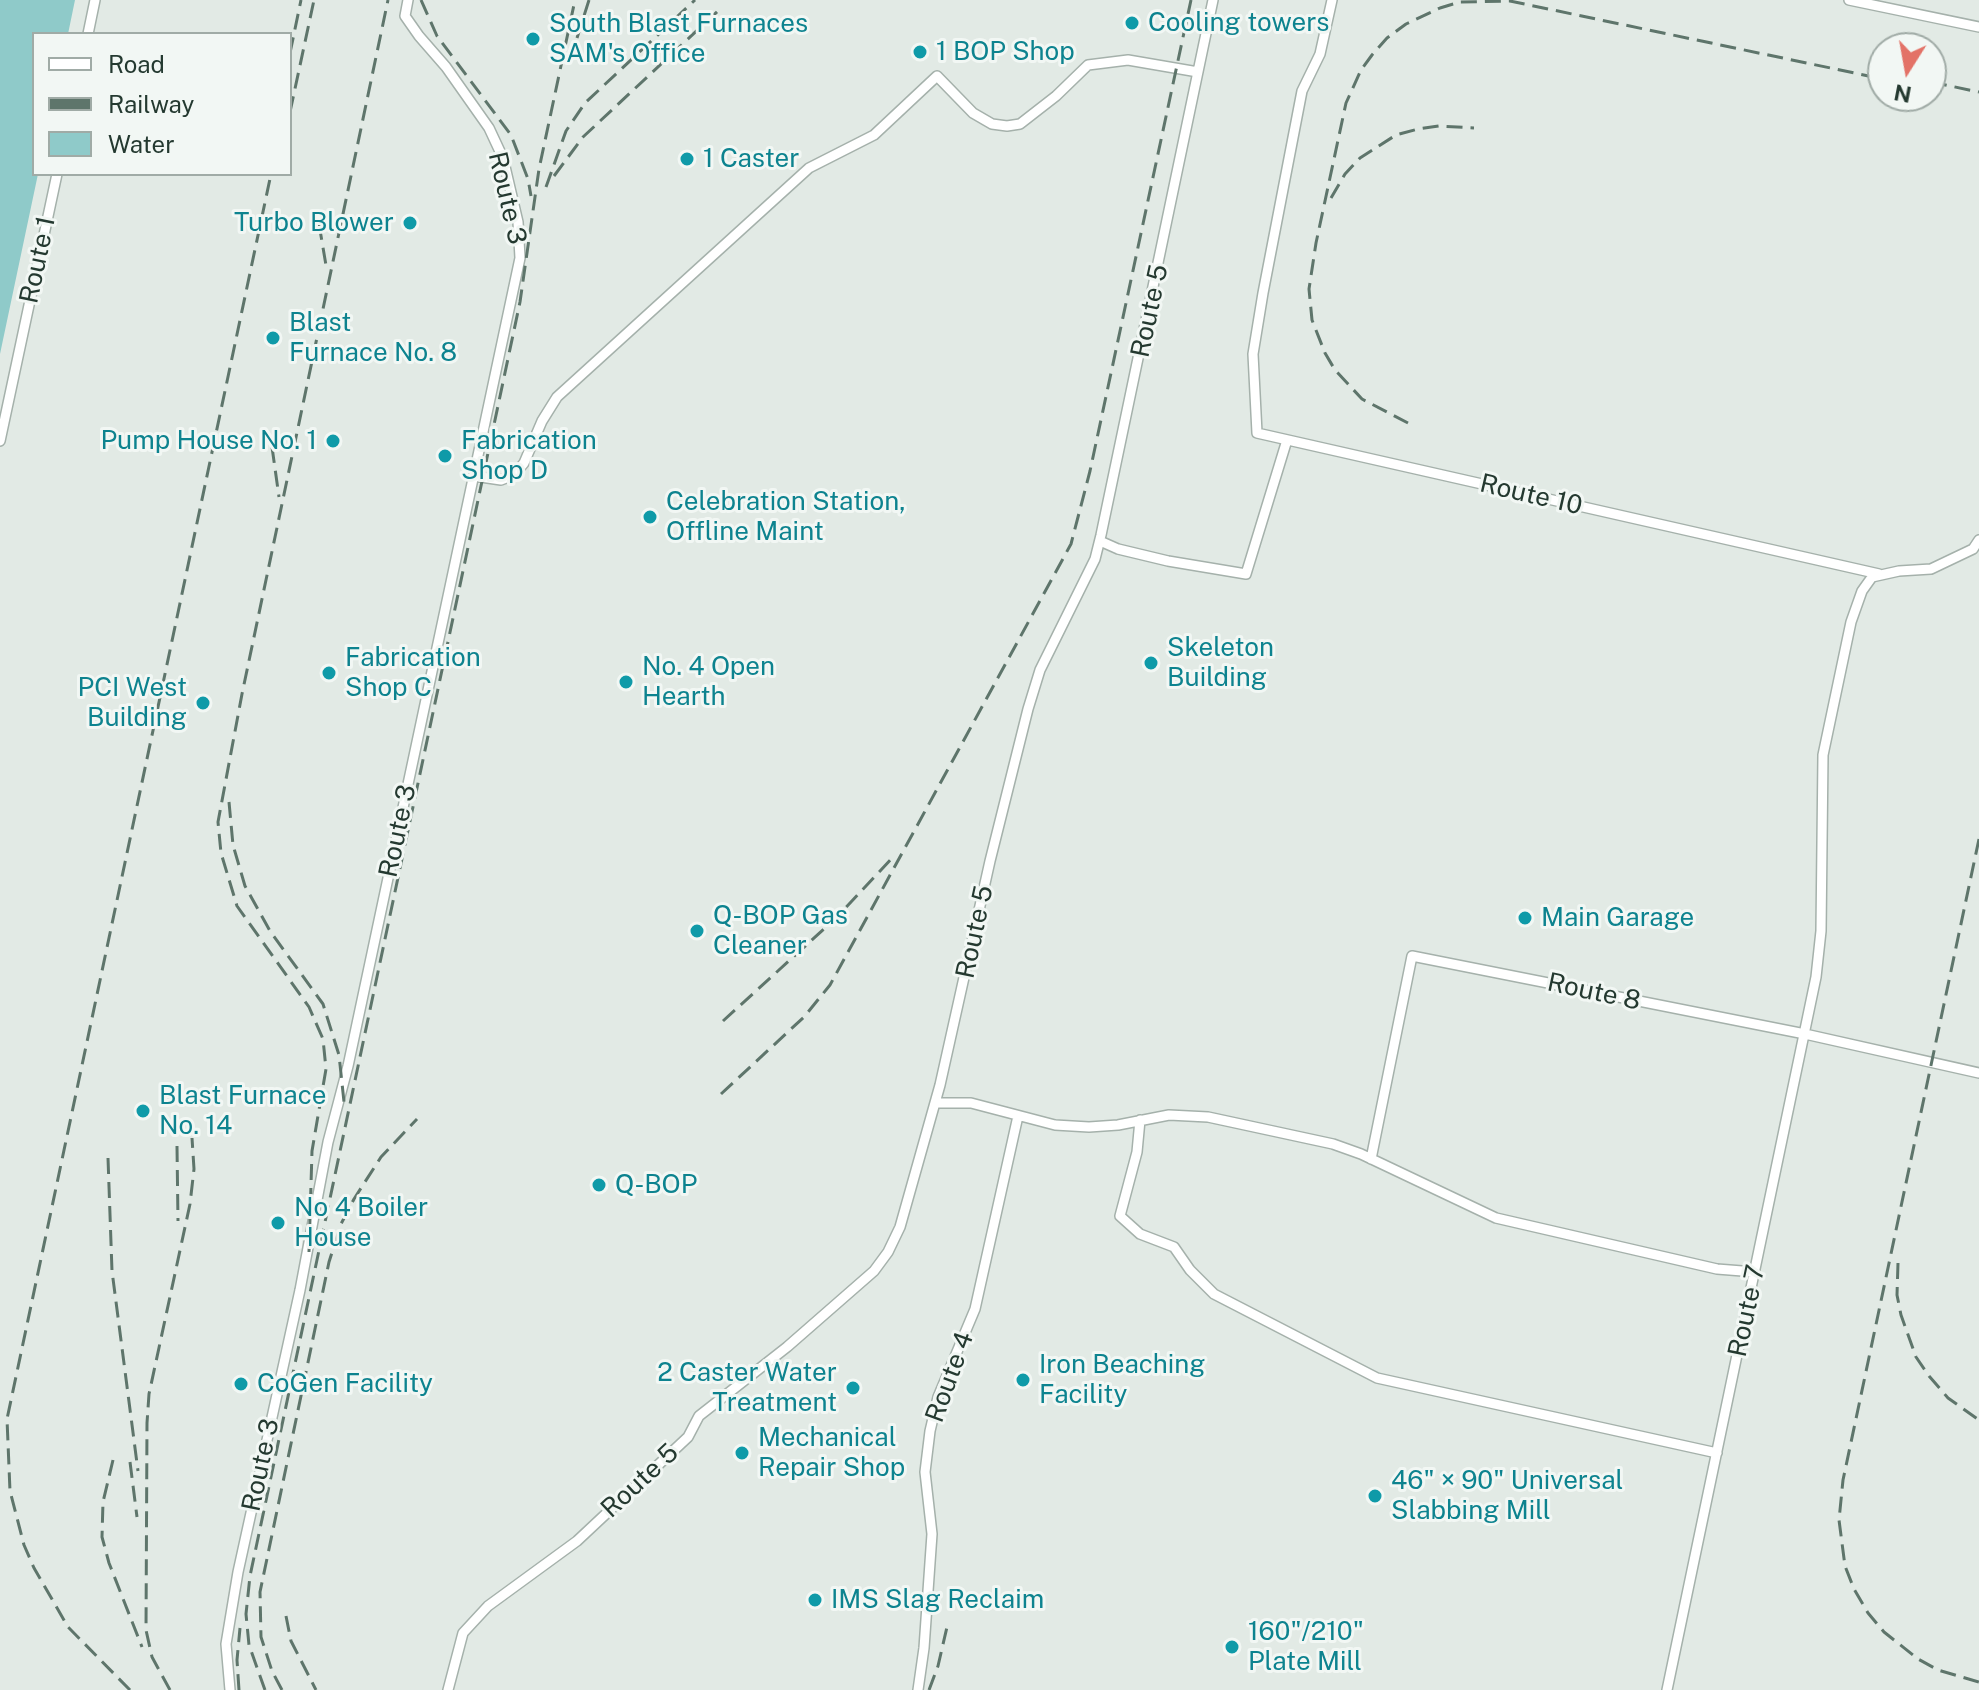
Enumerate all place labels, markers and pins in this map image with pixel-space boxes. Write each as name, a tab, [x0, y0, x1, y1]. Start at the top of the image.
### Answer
place label: Cooling towers	[1148, 7, 1329, 39]
place label: South Blast Furnaces SAM's Office	[549, 8, 808, 70]
marker: Cooling towers	[1123, 14, 1141, 32]
marker: South Blast Furnaces SAM's Office	[524, 30, 542, 48]
place label: 1 BOP Shop	[936, 36, 1075, 68]
marker: 1 BOP Shop	[911, 43, 929, 61]
place label: 1 Caster	[703, 143, 799, 175]
marker: 1 Caster	[678, 150, 696, 168]
place label: Turbo Blower	[234, 207, 394, 239]
marker: Turbo Blower	[401, 214, 419, 232]
place label: Blast Furnace No. 8	[289, 307, 457, 368]
marker: Blast Furnace No. 8	[264, 329, 282, 347]
place label: Pump House No. 1	[100, 425, 317, 457]
place label: Fabrication Shop D	[461, 425, 597, 486]
marker: Pump House No. 1	[324, 432, 342, 450]
marker: Fabrication Shop D	[436, 447, 454, 465]
place label: Celebration Station, Offline Maint	[666, 486, 905, 548]
marker: Celebration Station, Offline Maint	[641, 508, 659, 526]
place label: Skeleton Building	[1167, 632, 1274, 694]
place label: Fabrication Shop C	[345, 642, 481, 704]
place label: No. 4 Open Hearth	[642, 651, 775, 712]
marker: Skeleton Building	[1142, 654, 1160, 672]
marker: Fabrication Shop C	[320, 664, 338, 682]
place label: PCI West Building	[78, 672, 187, 734]
marker: No. 4 Open Hearth	[617, 673, 635, 691]
marker: PCI West Building	[194, 694, 212, 712]
place label: Q-BOP Gas Cleaner	[713, 900, 848, 962]
place label: Main Garage	[1541, 902, 1694, 934]
marker: Main Garage	[1516, 909, 1534, 927]
marker: Q-BOP Gas Cleaner	[688, 922, 706, 940]
place label: Blast Furnace No. 14	[159, 1080, 326, 1142]
marker: Blast Furnace No. 14	[134, 1102, 152, 1120]
place label: Q-BOP	[615, 1169, 697, 1201]
marker: Q-BOP	[590, 1176, 608, 1194]
place label: No 4 Boiler House	[294, 1192, 428, 1254]
marker: No 4 Boiler House	[269, 1214, 287, 1232]
place label: Iron Beaching Facility	[1039, 1349, 1206, 1410]
place label: 2 Caster Water Treatment	[657, 1357, 837, 1418]
place label: CoGen Facility	[257, 1368, 433, 1400]
marker: Iron Beaching Facility	[1014, 1371, 1032, 1389]
marker: CoGen Facility	[232, 1375, 250, 1393]
marker: 2 Caster Water Treatment	[844, 1379, 862, 1397]
place label: Mechanical Repair Shop	[758, 1422, 905, 1484]
marker: Mechanical Repair Shop	[733, 1444, 751, 1462]
place label: 46" × 90" Universal Slabbing Mill	[1391, 1465, 1623, 1526]
marker: 46" × 90" Universal Slabbing Mill	[1366, 1487, 1384, 1505]
place label: IMS Slag Reclaim	[831, 1584, 1044, 1616]
marker: IMS Slag Reclaim	[806, 1591, 824, 1609]
place label: 160"/210" Plate Mill	[1248, 1616, 1364, 1678]
marker: 160"/210" Plate Mill	[1223, 1638, 1241, 1656]

